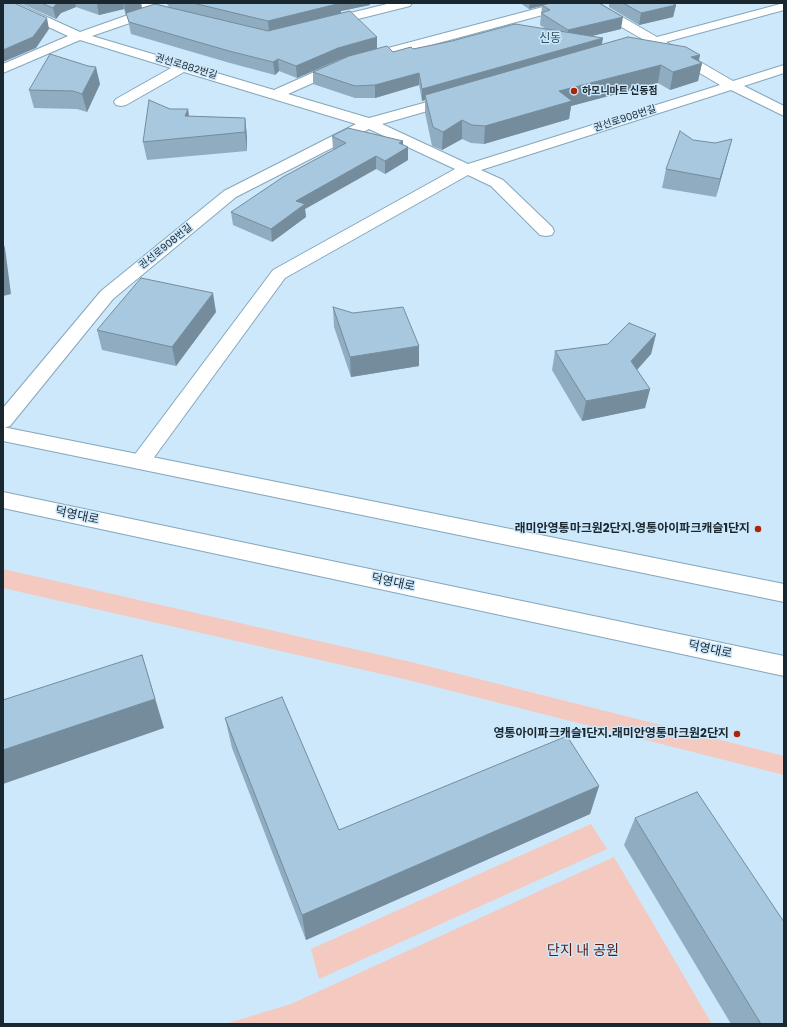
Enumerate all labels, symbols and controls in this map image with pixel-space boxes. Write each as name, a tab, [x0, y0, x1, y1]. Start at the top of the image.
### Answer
district label: 신동	[539, 32, 561, 46]
street label: 권선로882번길	[153, 52, 219, 82]
place label: 하모니마트 신동점	[582, 85, 658, 97]
marker: 하모니마트 신동점	[569, 86, 579, 96]
street label: 권선로908번길	[592, 103, 658, 135]
street label: 권선로908번길	[137, 222, 195, 272]
street label: 덕영대로	[54, 504, 100, 528]
place label: 래미안영통마크원2단지.영통아이파크캐슬1단지	[514, 522, 750, 536]
marker: 래미안영통마크원2단지.영통아이파크캐슬1단지	[753, 524, 763, 534]
street label: 덕영대로	[370, 571, 416, 595]
street label: 덕영대로	[687, 638, 733, 662]
place label: 영통아이파크캐슬1단지.래미안영통마크원2단지	[493, 727, 729, 741]
marker: 영통아이파크캐슬1단지.래미안영통마크원2단지	[732, 729, 742, 739]
park label: 단지 내 공원	[547, 943, 619, 959]

